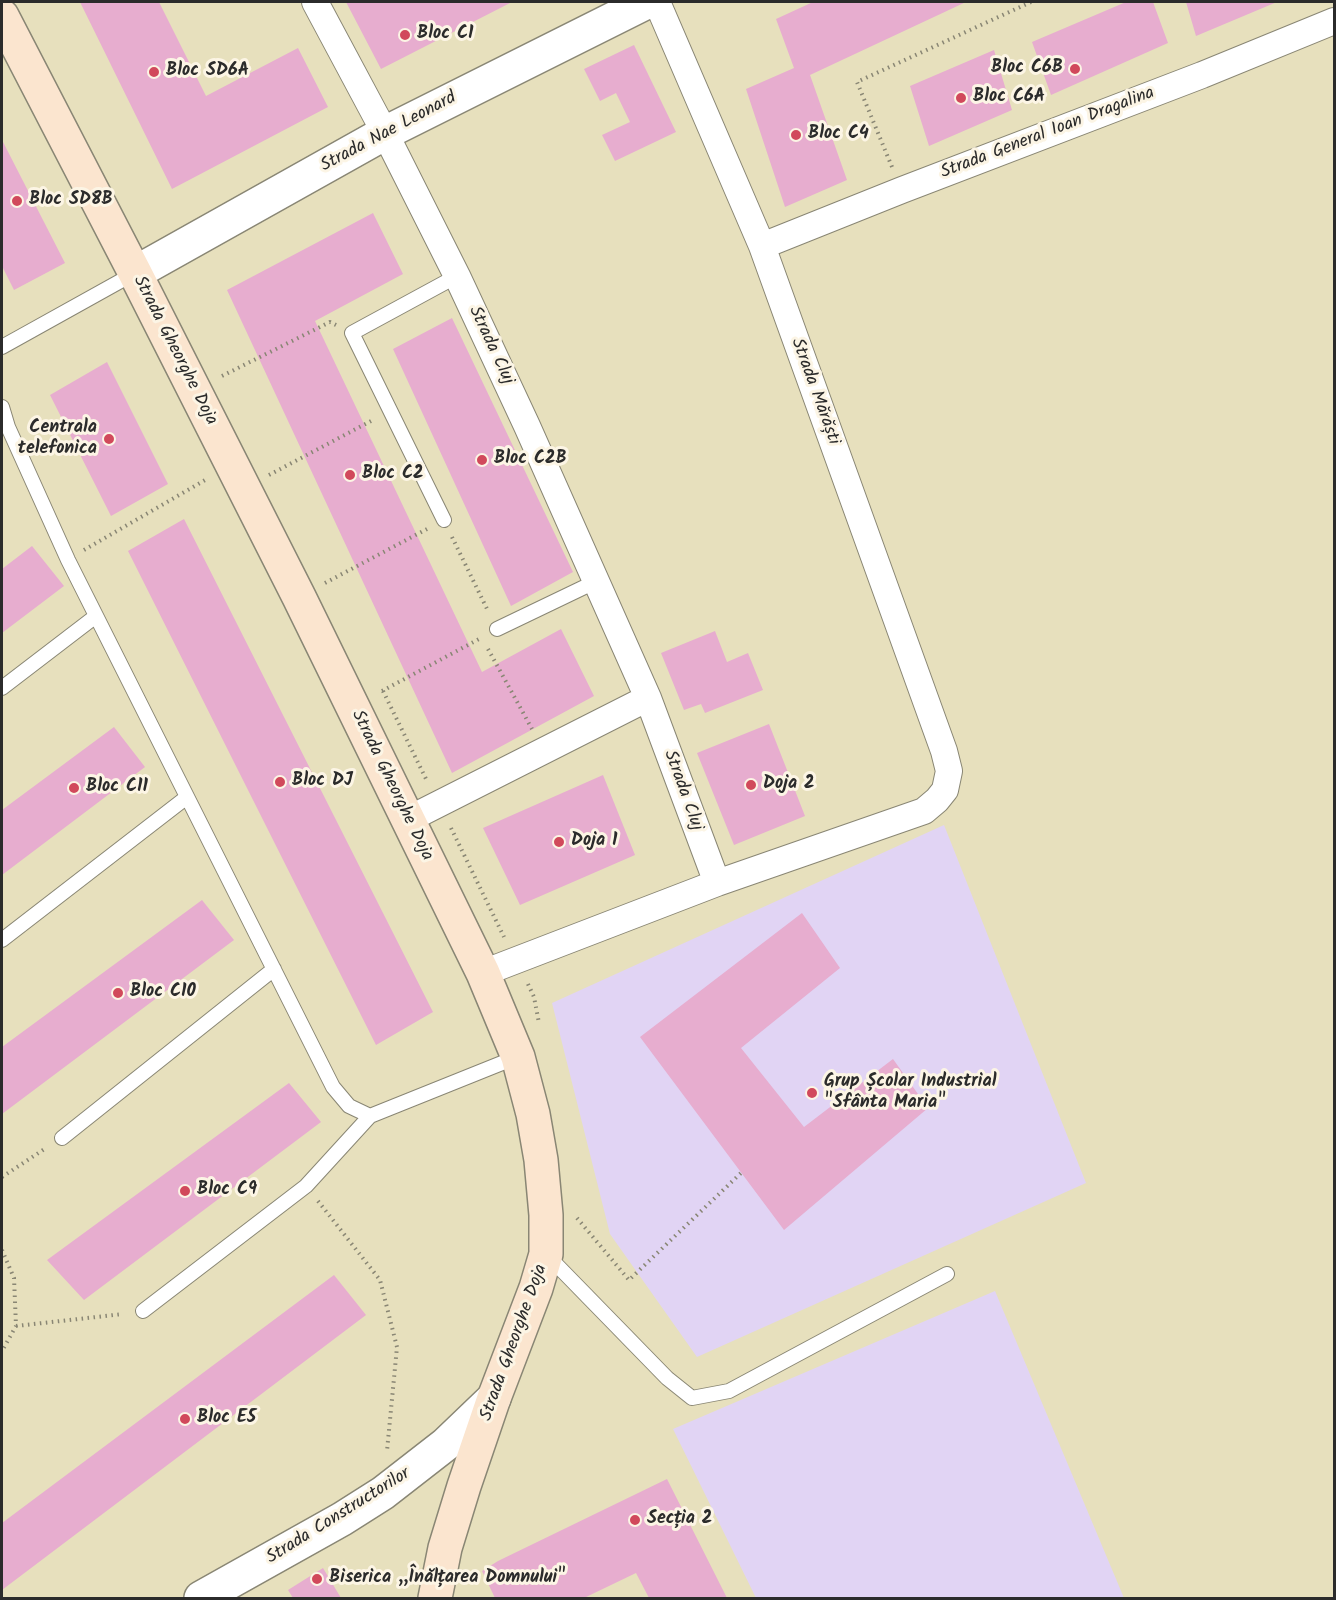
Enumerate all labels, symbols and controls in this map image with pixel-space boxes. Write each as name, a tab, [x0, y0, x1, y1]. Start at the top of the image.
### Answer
place label: Bloc C1	[417, 24, 474, 46]
marker: Bloc C1	[398, 28, 412, 42]
place label: Bloc C6B	[991, 58, 1063, 80]
place label: Bloc SD6A	[166, 61, 249, 83]
marker: Bloc C6B	[1068, 62, 1082, 76]
marker: Bloc SD6A	[147, 65, 161, 79]
street label: Strada General Ioan Dragalina	[938, 83, 1158, 185]
place label: Bloc C6A	[973, 87, 1045, 109]
street label: Strada Nae Leonard	[317, 88, 461, 178]
marker: Bloc C6A	[954, 91, 968, 105]
place label: Bloc C4	[808, 124, 869, 146]
marker: Bloc C4	[789, 128, 803, 142]
place label: Bloc SD8B	[29, 190, 113, 212]
marker: Bloc SD8B	[10, 194, 24, 208]
street label: Strada Gheorghe Doja	[127, 273, 221, 429]
street label: Strada Cluj	[462, 303, 518, 389]
street label: Strada Mărăști	[785, 336, 843, 448]
place label: Centrala telefonica	[18, 418, 97, 460]
marker: Centrala telefonica	[102, 432, 116, 446]
place label: Bloc C2B	[494, 449, 567, 471]
marker: Bloc C2B	[475, 453, 489, 467]
place label: Bloc C2	[362, 464, 424, 486]
marker: Bloc C2	[343, 468, 357, 482]
street label: Strada Gheorghe Doja	[345, 707, 437, 865]
street label: Strada Cluj	[657, 748, 707, 834]
place label: Bloc DJ	[292, 771, 353, 793]
place label: Doja 2	[763, 774, 814, 796]
marker: Bloc DJ	[273, 775, 287, 789]
place label: Bloc C11	[86, 777, 148, 799]
marker: Doja 2	[744, 778, 758, 792]
marker: Bloc C11	[67, 781, 81, 795]
place label: Doja 1	[571, 831, 617, 853]
marker: Doja 1	[552, 835, 566, 849]
place label: Bloc C10	[130, 982, 196, 1004]
marker: Bloc C10	[111, 986, 125, 1000]
place label: Grup Școlar Industrial "Sfânta Maria"	[824, 1072, 996, 1114]
marker: Grup Școlar Industrial "Sfânta Maria"	[805, 1086, 819, 1100]
place label: Bloc C9	[197, 1180, 257, 1202]
marker: Bloc C9	[178, 1184, 192, 1198]
street label: Strada Gheorghe Doja	[477, 1262, 553, 1424]
place label: Bloc E5	[197, 1408, 256, 1430]
marker: Bloc E5	[178, 1412, 192, 1426]
street label: Strada Constructorilor	[263, 1464, 415, 1570]
place label: Secția 2	[647, 1509, 712, 1531]
marker: Secția 2	[628, 1513, 642, 1527]
place label: Biserica „Înălțarea Domnului"	[329, 1568, 566, 1590]
marker: Biserica „Înălțarea Domnului"	[310, 1572, 324, 1586]

